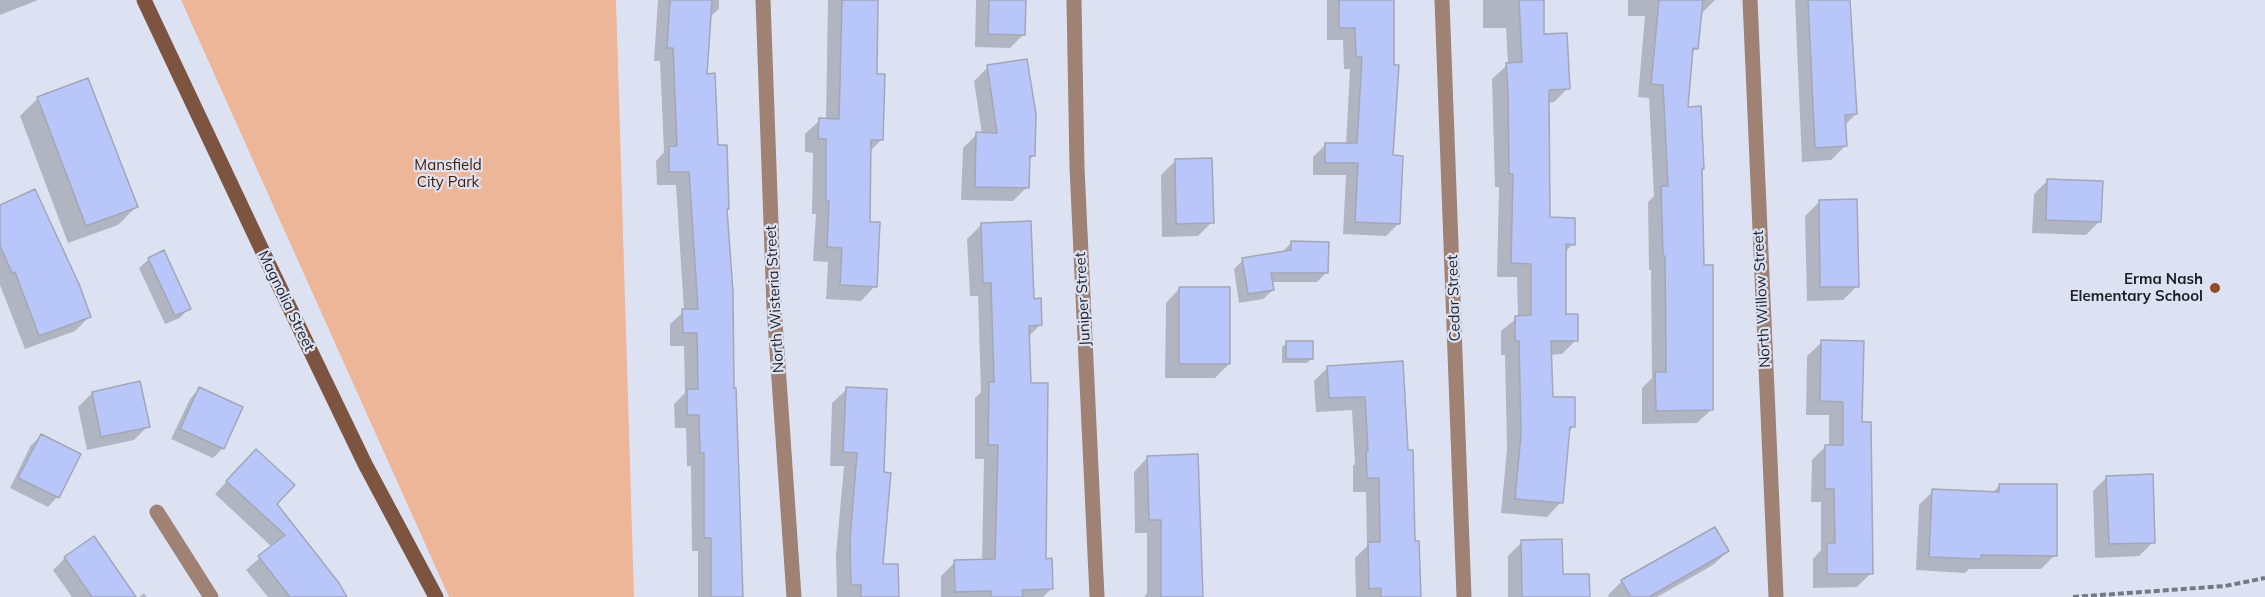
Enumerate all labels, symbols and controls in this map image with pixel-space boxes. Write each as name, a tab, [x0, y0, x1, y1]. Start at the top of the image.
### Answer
park label: Mansfield City Park	[414, 156, 482, 191]
street label: North Wisteria Street	[762, 225, 788, 373]
street label: North Willow Street	[1749, 230, 1775, 368]
street label: Magnolia Street	[254, 248, 318, 354]
street label: Juniper Street	[1072, 252, 1094, 346]
street label: Cedar Street	[1443, 254, 1465, 342]
place label: Erma Nash Elementary School	[2070, 270, 2203, 305]
marker: Erma Nash Elementary School	[2208, 281, 2222, 295]

